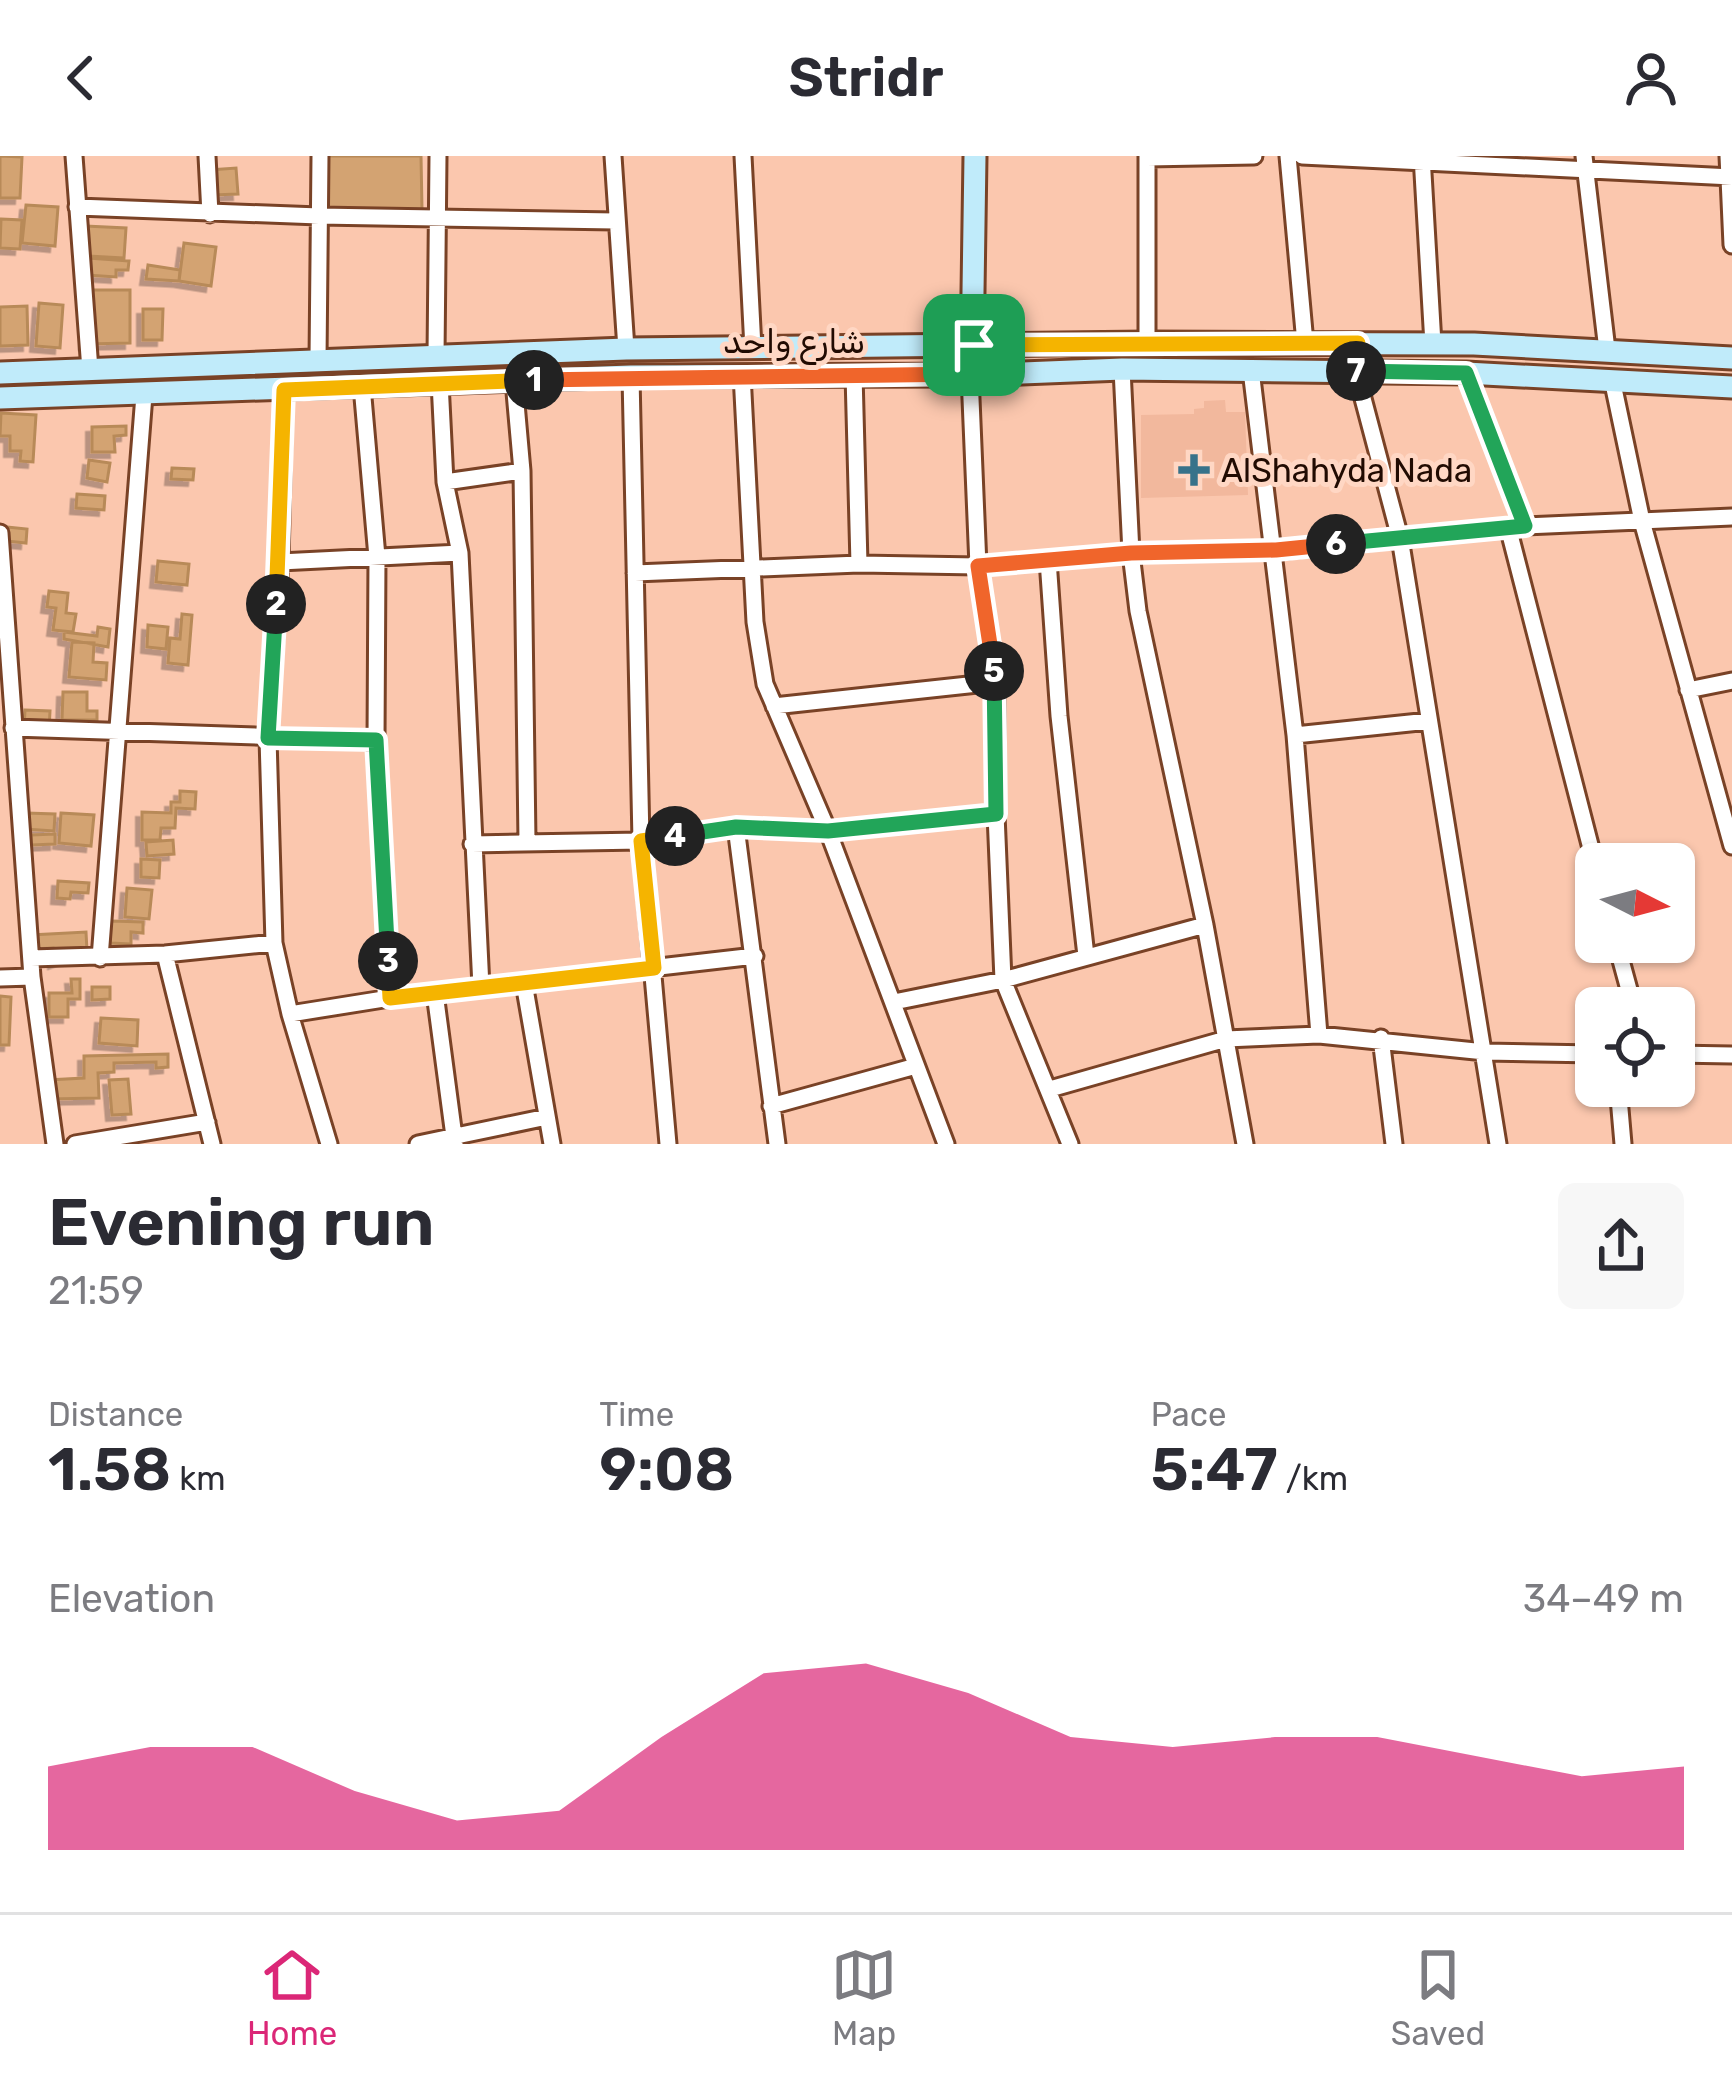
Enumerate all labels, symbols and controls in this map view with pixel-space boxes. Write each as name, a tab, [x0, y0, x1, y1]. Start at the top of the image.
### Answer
icon: back	[48, 45, 114, 111]
icon: person	[1618, 45, 1684, 111]
text: Stridr	[789, 46, 943, 110]
pin	[923, 294, 1025, 396]
icon: arrive	[941, 312, 1007, 378]
street label: شارع واحد	[723, 322, 865, 365]
pin: 7	[1326, 341, 1386, 401]
pin: 1	[504, 350, 564, 410]
text: 7	[1347, 351, 1365, 390]
text: 1	[526, 360, 542, 399]
place label: AlShahyda Nada	[1221, 451, 1472, 490]
marker: AlShahyda Nada	[1178, 454, 1210, 486]
pin: 6	[1306, 514, 1366, 574]
text: 6	[1325, 524, 1347, 563]
pin: 2	[246, 574, 306, 634]
text: 2	[265, 584, 287, 623]
pin: 5	[964, 641, 1024, 701]
text: 5	[983, 651, 1005, 690]
pin: 4	[645, 806, 705, 866]
text: 4	[664, 816, 686, 855]
north arrow	[1575, 843, 1695, 963]
map controls	[1575, 843, 1695, 1107]
pin: 3	[358, 931, 418, 991]
text: 3	[377, 941, 399, 980]
button: locate	[1575, 987, 1695, 1107]
text: Evening run	[48, 1183, 434, 1262]
button: share	[1558, 1183, 1684, 1309]
text: 21:59	[48, 1268, 144, 1314]
text: Distance	[48, 1395, 183, 1434]
text: Time	[599, 1395, 674, 1434]
text: Pace	[1151, 1395, 1226, 1434]
text: 1.58	[48, 1434, 171, 1505]
text: 9:08	[599, 1434, 734, 1505]
text: 5:47	[1151, 1434, 1278, 1505]
text: km	[171, 1459, 226, 1498]
text: /km	[1278, 1459, 1348, 1498]
text: Elevation	[48, 1576, 215, 1622]
text: 34–49 m	[1523, 1576, 1684, 1622]
tab: Home	[247, 1942, 337, 2053]
tab: Map	[831, 1942, 897, 2053]
tab: Saved	[1391, 1942, 1485, 2053]

